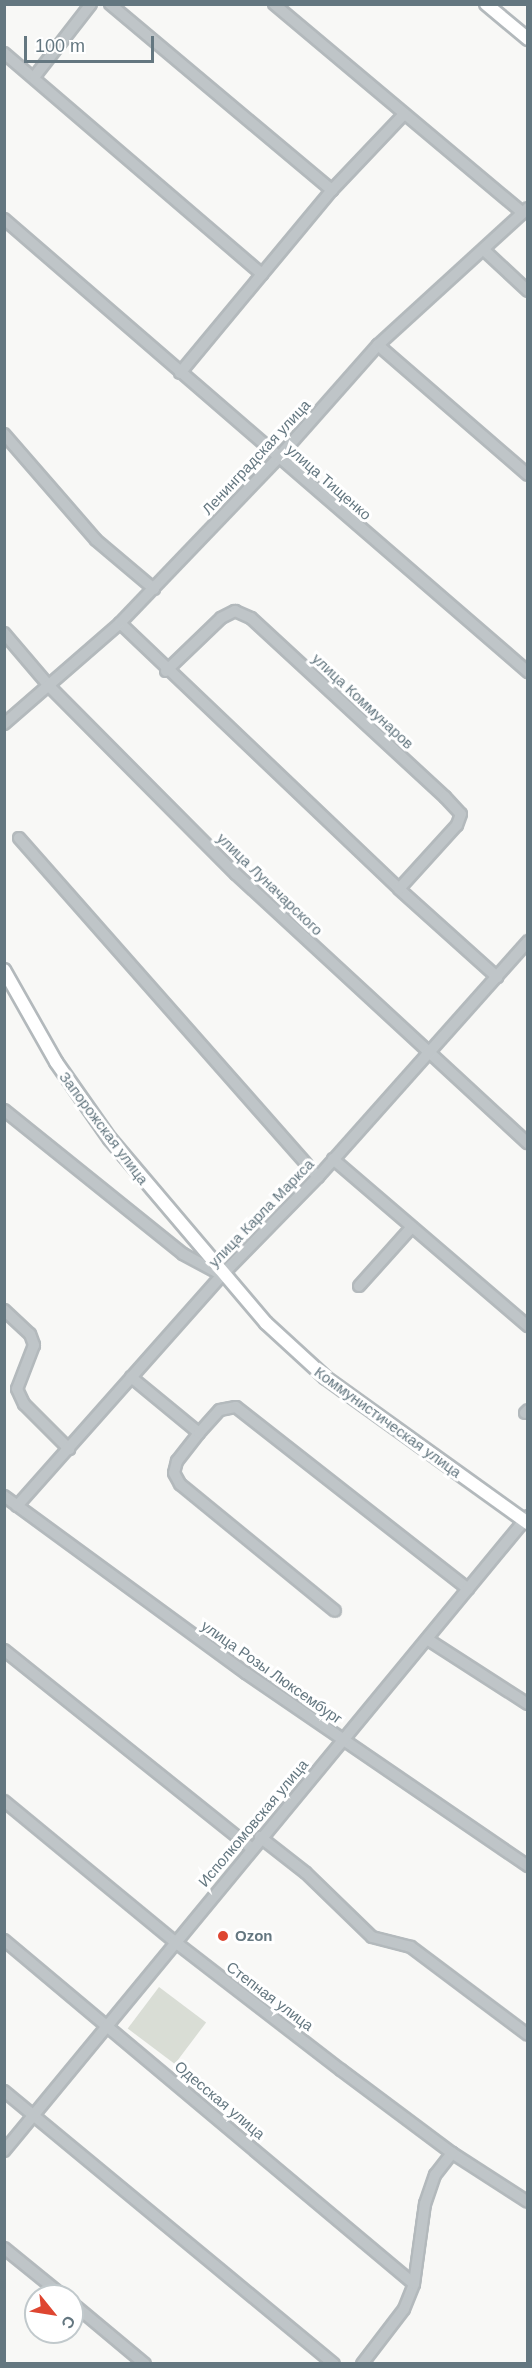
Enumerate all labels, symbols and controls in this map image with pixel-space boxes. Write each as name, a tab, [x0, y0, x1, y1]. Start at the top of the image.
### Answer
scale bar	[27, 24, 158, 62]
text: 100 m	[35, 36, 85, 56]
street label: Ленинградская улица	[198, 396, 314, 518]
street label: улица Тищенко	[283, 440, 375, 524]
street label: улица Коммунаров	[309, 649, 417, 753]
street label: улица Луначарского	[213, 829, 327, 939]
street label: Запорожская улица	[56, 1068, 152, 1188]
street label: улица Карла Маркса	[205, 1155, 317, 1271]
street label: Коммунистическая улица	[311, 1363, 465, 1481]
street label: улица Розы Люксембург	[198, 1616, 346, 1728]
street label: Исполкомовская улица	[194, 1756, 312, 1890]
place label: Ozon	[235, 1927, 272, 1945]
marker: Ozon	[216, 1929, 230, 1943]
street label: Степная улица	[223, 1957, 317, 2035]
street label: Одесская улица	[171, 2057, 269, 2143]
north arrow	[24, 2284, 84, 2344]
text: С	[58, 2313, 79, 2332]

